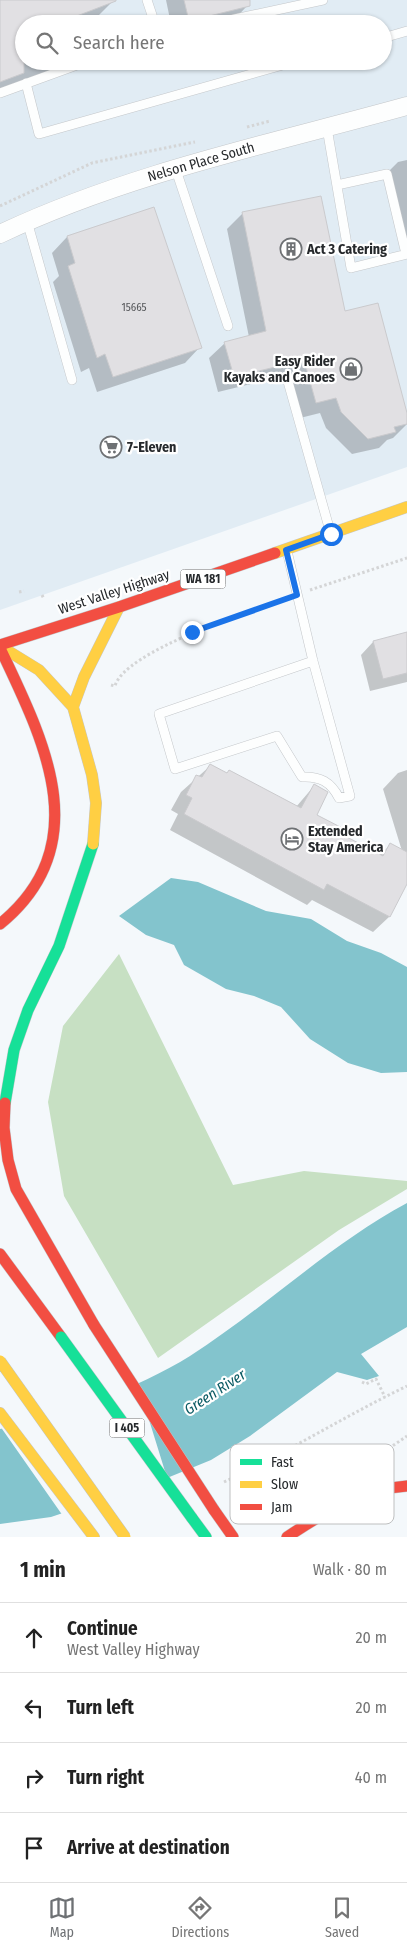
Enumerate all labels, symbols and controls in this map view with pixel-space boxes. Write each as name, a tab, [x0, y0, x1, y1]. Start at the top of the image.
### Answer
search box	[15, 15, 392, 70]
icon: search	[33, 29, 61, 57]
text: Search here	[73, 31, 165, 54]
street label: Nelson Place South	[146, 139, 256, 185]
building icon: Act 3 Catering	[279, 237, 303, 261]
place label: Act 3 Catering	[306, 241, 387, 258]
house number: 15665	[121, 301, 147, 314]
place label: Easy Rider Kayaks and Canoes	[224, 353, 336, 386]
shop icon: Easy Rider Kayaks and Canoes	[339, 357, 363, 381]
supermarket icon: 7-Eleven	[99, 435, 123, 459]
place label: 7-Eleven	[127, 439, 176, 456]
route start	[320, 523, 343, 546]
street label: West Valley Highway	[56, 566, 172, 618]
road number: WA 181	[180, 570, 226, 588]
route end	[181, 621, 204, 644]
place label: Extended Stay America	[308, 823, 383, 856]
hotel icon: Extended Stay America	[280, 827, 304, 851]
water label: Green River	[181, 1365, 250, 1418]
road number: I 405	[110, 1419, 144, 1438]
legend	[230, 1444, 394, 1524]
text: Fast	[271, 1454, 294, 1471]
text: Slow	[271, 1476, 298, 1493]
text: Jam	[271, 1499, 292, 1516]
text: 1 min	[20, 1557, 66, 1583]
text: Walk · 80 m	[313, 1560, 387, 1579]
text: Continue	[67, 1617, 138, 1640]
icon: ahead	[20, 1624, 48, 1652]
text: 20 m	[356, 1628, 387, 1647]
text: West Valley Highway	[67, 1640, 200, 1659]
icon: left	[20, 1694, 48, 1722]
text: Turn left	[67, 1696, 134, 1719]
text: 20 m	[356, 1698, 387, 1717]
icon: right	[20, 1764, 48, 1792]
text: Turn right	[67, 1766, 144, 1789]
text: 40 m	[355, 1768, 387, 1787]
icon: arrive	[20, 1834, 48, 1862]
text: Arrive at destination	[67, 1836, 230, 1859]
tab: Map	[48, 1894, 76, 1941]
tab: Directions	[171, 1894, 229, 1941]
tab: Saved	[325, 1894, 359, 1941]

